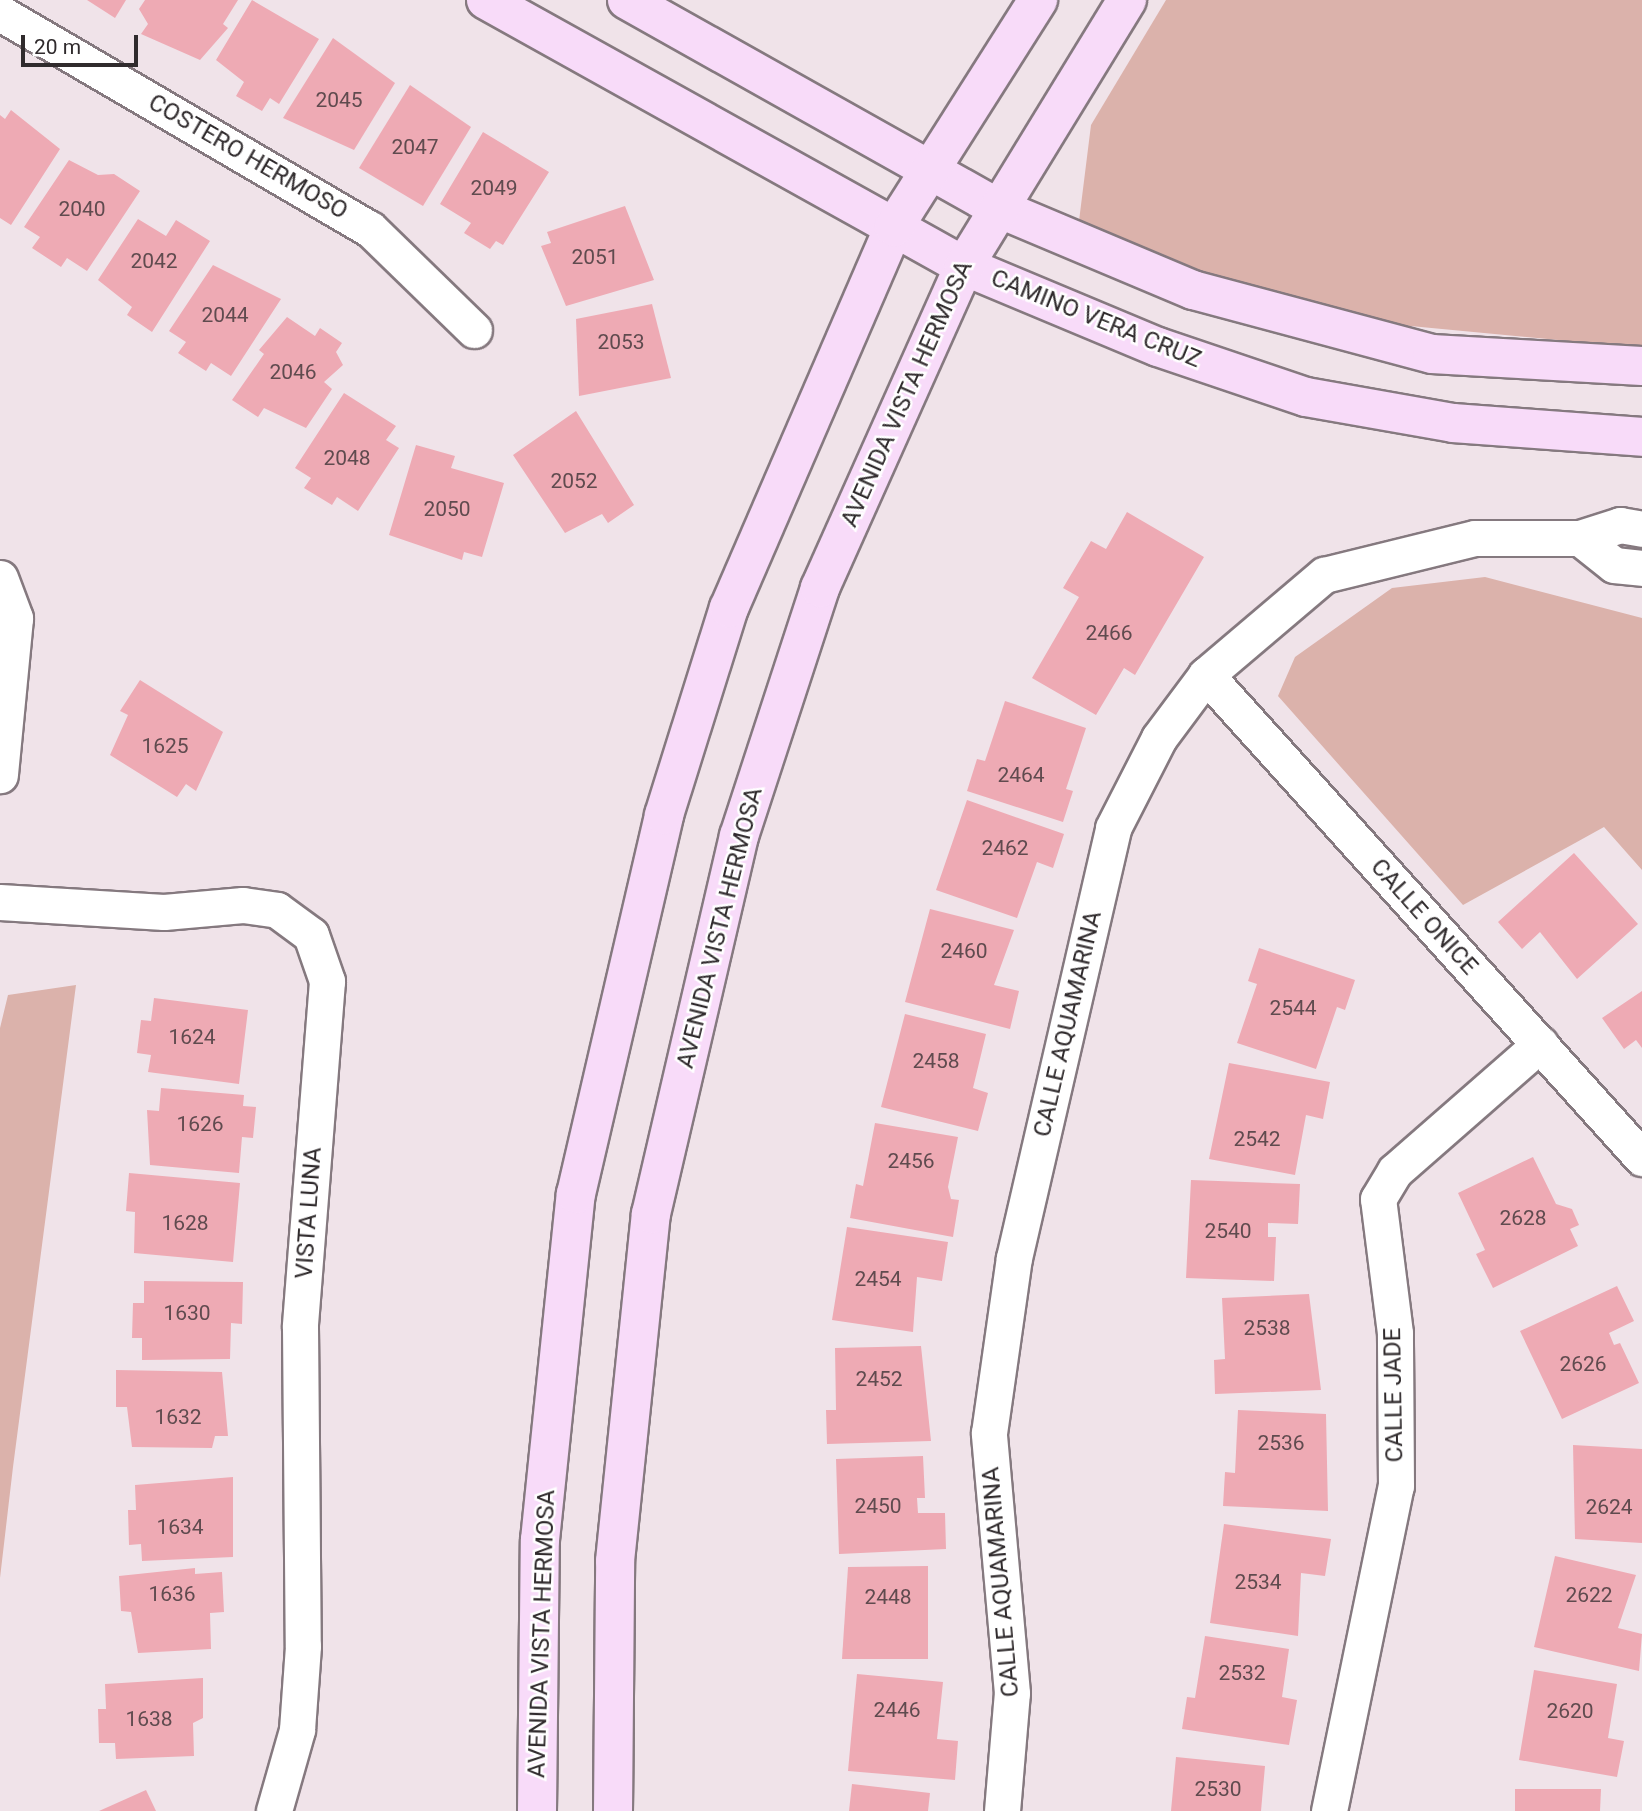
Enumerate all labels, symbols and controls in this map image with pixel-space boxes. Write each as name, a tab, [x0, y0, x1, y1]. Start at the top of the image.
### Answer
scale bar	[24, 21, 142, 65]
text: 20 m	[34, 35, 81, 59]
house number: 2045	[315, 87, 363, 113]
street label: COSTERO HERMOSO	[143, 88, 353, 226]
house number: 2047	[391, 134, 439, 160]
house number: 2049	[470, 175, 518, 201]
house number: 2040	[58, 196, 106, 222]
house number: 2051	[571, 244, 619, 270]
house number: 2042	[130, 248, 178, 274]
street label: AVENIDA VISTA HERMOSA	[835, 256, 979, 532]
street label: CAMINO VERA CRUZ	[987, 264, 1205, 374]
house number: 2044	[201, 302, 249, 328]
house number: 2053	[597, 329, 645, 355]
house number: 2046	[269, 359, 317, 385]
house number: 2048	[323, 445, 371, 471]
house number: 2052	[550, 468, 598, 494]
house number: 2050	[423, 496, 471, 522]
house number: 2466	[1085, 620, 1133, 646]
house number: 1625	[141, 733, 189, 759]
house number: 2464	[997, 762, 1045, 788]
street label: AVENIDA VISTA HERMOSA	[671, 785, 769, 1071]
house number: 2462	[981, 835, 1029, 861]
street label: CALLE ONICE	[1364, 853, 1484, 981]
street label: CALLE AQUAMARINA	[1028, 908, 1108, 1140]
house number: 2460	[940, 938, 988, 964]
house number: 2544	[1269, 995, 1317, 1021]
house number: 1624	[168, 1024, 216, 1050]
house number: 2458	[912, 1048, 960, 1074]
house number: 1626	[176, 1111, 224, 1137]
house number: 2542	[1233, 1126, 1281, 1152]
street label: VISTA LUNA	[290, 1146, 328, 1280]
house number: 2456	[887, 1148, 935, 1174]
house number: 2628	[1499, 1205, 1547, 1231]
house number: 1628	[161, 1210, 209, 1236]
house number: 2540	[1204, 1218, 1252, 1244]
house number: 2454	[854, 1266, 902, 1292]
house number: 1630	[163, 1300, 211, 1326]
house number: 2538	[1243, 1315, 1291, 1341]
street label: CALLE JADE	[1378, 1327, 1410, 1463]
house number: 2626	[1559, 1351, 1607, 1377]
house number: 2452	[855, 1366, 903, 1392]
house number: 1632	[154, 1404, 202, 1430]
house number: 2536	[1257, 1430, 1305, 1456]
street label: CALLE AQUAMARINA	[977, 1466, 1025, 1698]
street label: AVENIDA VISTA HERMOSA	[523, 1489, 561, 1779]
house number: 2450	[854, 1493, 902, 1519]
house number: 2624	[1585, 1494, 1633, 1520]
house number: 1634	[156, 1514, 204, 1540]
house number: 2534	[1234, 1569, 1282, 1595]
house number: 1636	[148, 1581, 196, 1607]
house number: 2622	[1565, 1582, 1613, 1608]
house number: 2448	[864, 1584, 912, 1610]
house number: 2532	[1218, 1660, 1266, 1686]
house number: 2446	[873, 1697, 921, 1723]
house number: 2620	[1546, 1698, 1594, 1724]
house number: 1638	[125, 1706, 173, 1732]
house number: 2530	[1194, 1776, 1242, 1802]

